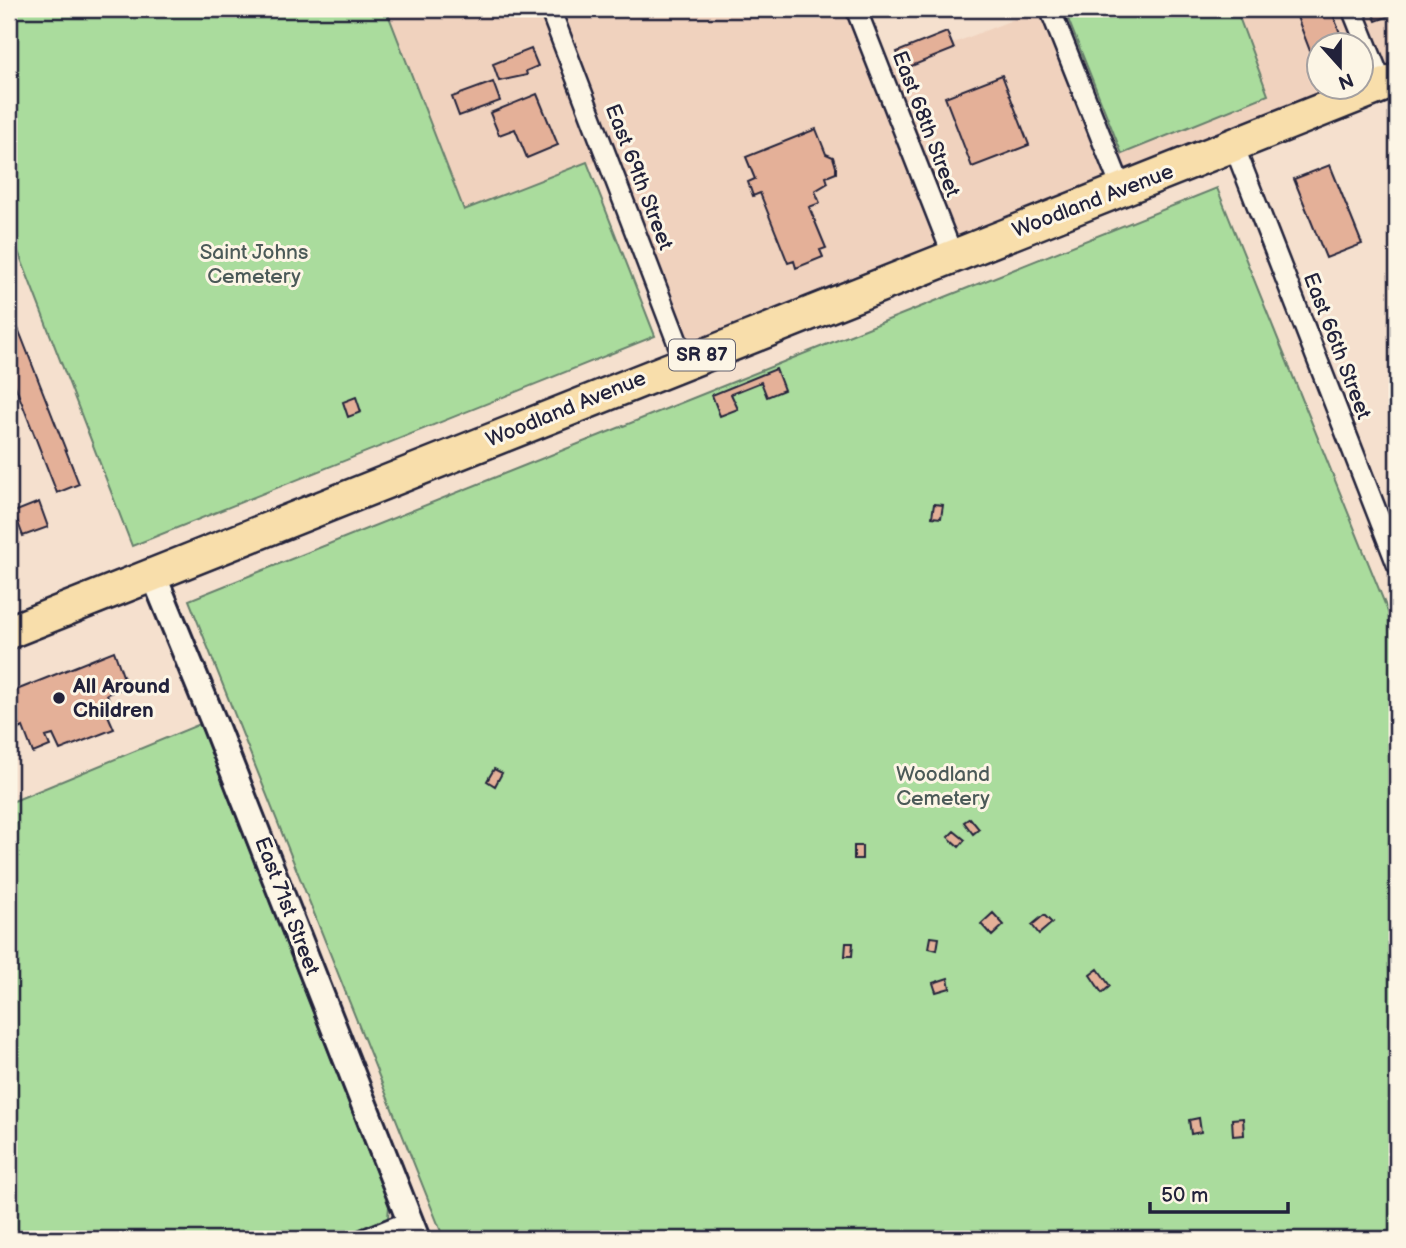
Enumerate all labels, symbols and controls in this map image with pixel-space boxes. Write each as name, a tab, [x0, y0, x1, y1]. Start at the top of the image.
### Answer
north arrow	[1304, 32, 1374, 102]
street label: East 68th Street	[887, 47, 966, 201]
text: N	[1335, 67, 1356, 94]
street label: East 69th Street	[600, 101, 678, 254]
street label: Woodland Avenue	[1009, 159, 1177, 243]
park label: Saint Johns Cemetery	[200, 240, 308, 289]
street label: East 66th Street	[1298, 269, 1377, 423]
road number: SR 87	[669, 340, 735, 370]
street label: Woodland Avenue	[482, 366, 650, 452]
place label: All Around Children	[72, 674, 170, 723]
marker: All Around Children	[51, 690, 67, 706]
park label: Woodland Cemetery	[896, 762, 990, 811]
street label: East 71st Street	[249, 833, 325, 979]
scale bar	[1150, 1171, 1289, 1215]
text: 50 m	[1161, 1183, 1208, 1208]

